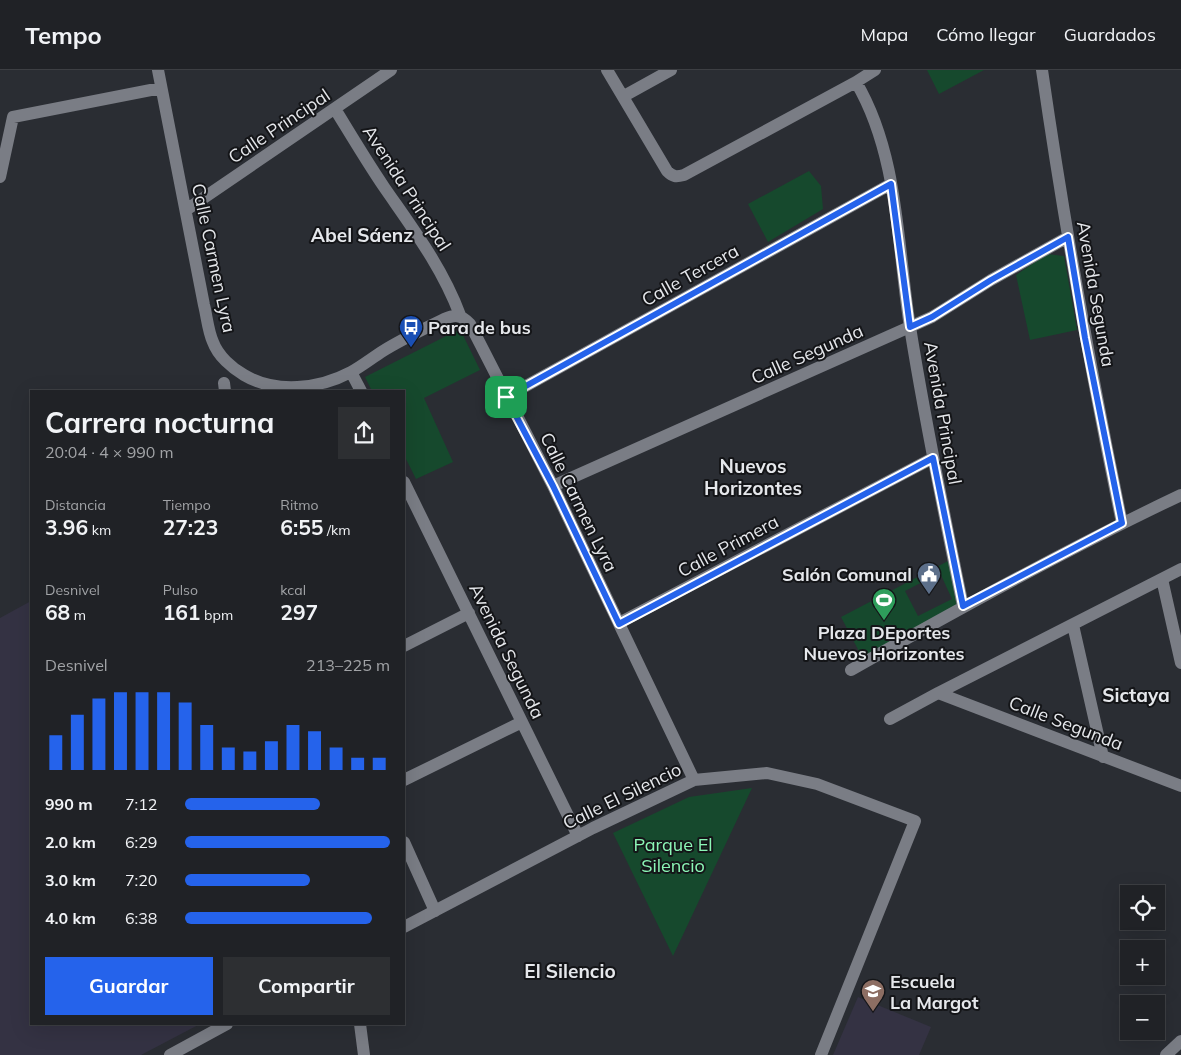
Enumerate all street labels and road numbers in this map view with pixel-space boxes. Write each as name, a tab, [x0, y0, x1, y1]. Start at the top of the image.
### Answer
street label: Calle Principal	[224, 84, 334, 168]
street label: Avenida Principal	[358, 121, 456, 255]
street label: Calle Carmen Lyra	[187, 181, 241, 335]
street label: Avenida Segunda	[1072, 219, 1120, 369]
street label: Calle Tercera	[637, 239, 743, 311]
street label: Calle Segunda	[747, 319, 867, 389]
street label: Avenida Principal	[919, 340, 967, 486]
street label: Calle Carmen Lyra	[535, 429, 623, 575]
street label: Calle Primera	[674, 510, 782, 582]
street label: Avenida Segunda	[464, 580, 550, 722]
street label: Calle Segunda	[1006, 691, 1126, 755]
street label: Calle El Silencio	[559, 757, 685, 835]

